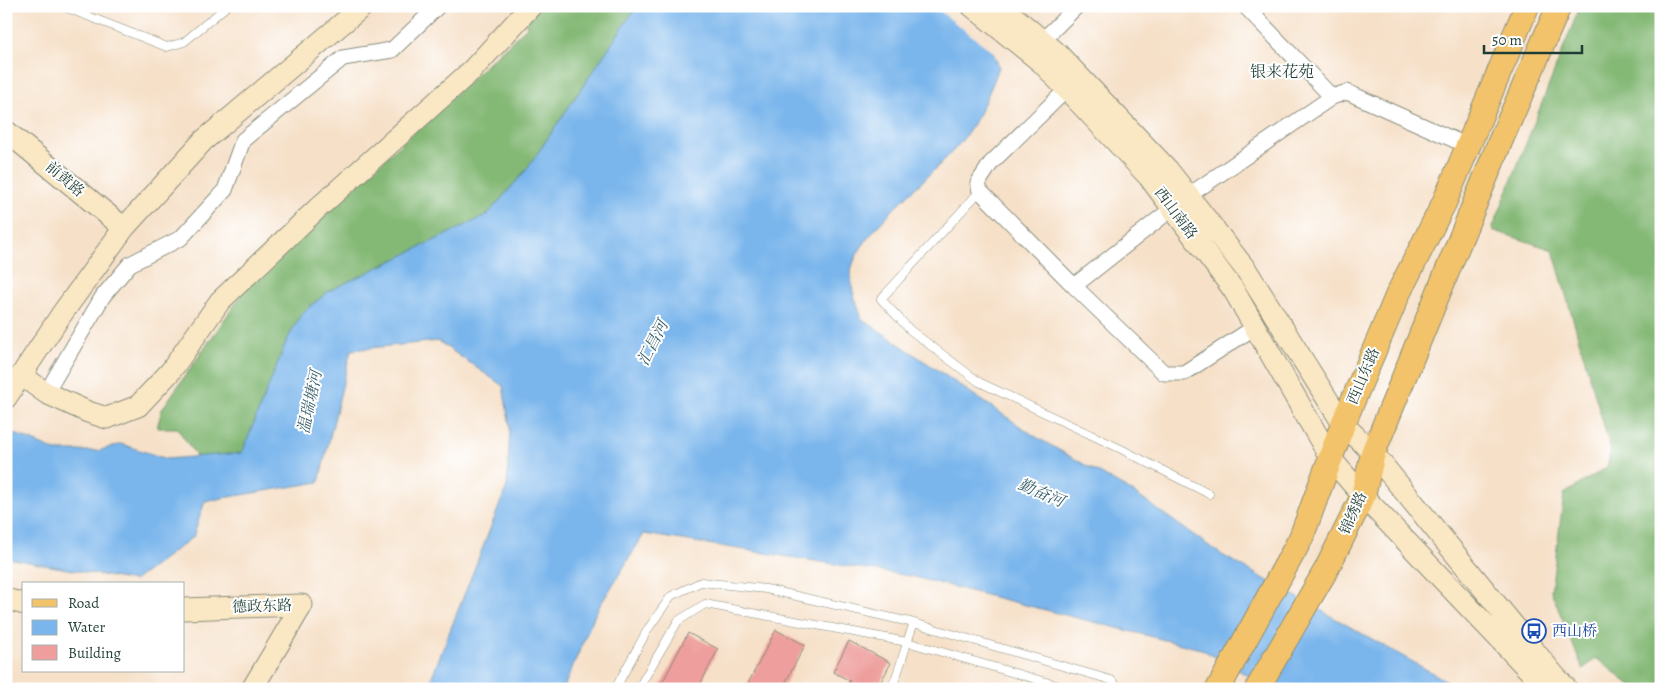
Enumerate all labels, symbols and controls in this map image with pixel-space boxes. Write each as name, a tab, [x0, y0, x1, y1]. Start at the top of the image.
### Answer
scale bar	[1484, 22, 1582, 54]
text: 50 m	[1492, 30, 1522, 50]
district label: 银来花苑	[1250, 61, 1314, 83]
street label: 前黄路	[41, 157, 89, 201]
street label: 西山南路	[1150, 183, 1202, 243]
water label: 汇昌河	[632, 314, 675, 369]
street label: 西山东路	[1342, 344, 1384, 408]
water label: 温瑞塘河	[293, 365, 328, 436]
water label: 勤奋河	[1015, 473, 1070, 514]
street label: 锦绣路	[1335, 488, 1371, 538]
legend	[22, 582, 185, 672]
text: Road	[68, 593, 100, 613]
street label: 德政东路	[232, 595, 292, 617]
text: Water	[67, 617, 105, 637]
bus stop icon: 西山桥	[1521, 618, 1547, 644]
place label: 西山桥	[1552, 621, 1597, 641]
text: Building	[68, 643, 121, 663]

